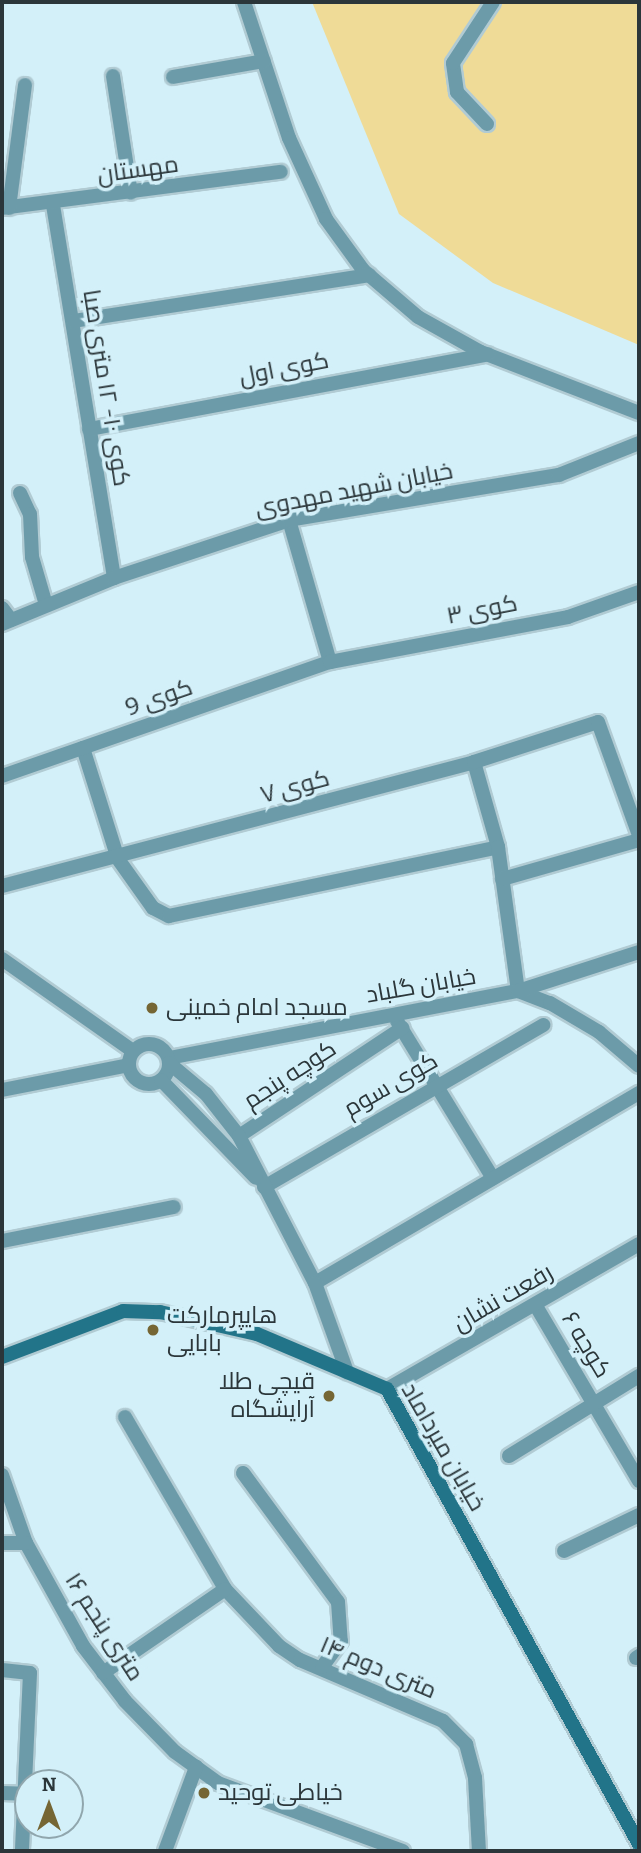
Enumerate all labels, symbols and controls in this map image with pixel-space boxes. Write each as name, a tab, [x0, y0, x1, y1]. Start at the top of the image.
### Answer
street label: مهستان	[95, 150, 181, 190]
street label: کوی ۱۰- ۱۲ متری صبا	[76, 287, 136, 489]
street label: کوی اول	[237, 346, 331, 392]
street label: خیابان شهید مهدوی	[253, 457, 455, 523]
street label: کوی ۳	[444, 589, 520, 631]
street label: کوی 9	[122, 673, 196, 723]
street label: کوی ۷	[257, 764, 333, 810]
street label: خیابان گلباد	[364, 962, 478, 1010]
place label: مسجد امام خمینی	[166, 994, 348, 1022]
marker: مسجد امام خمینی	[144, 1000, 160, 1016]
street label: کوچه پنجم	[238, 1034, 342, 1116]
street label: کوی سوم	[339, 1047, 443, 1123]
street label: رفعت نشان	[448, 1258, 558, 1338]
place label: هایپرمارکت بابایی	[167, 1302, 277, 1358]
street label: کوچه ۶	[555, 1307, 617, 1383]
marker: هایپرمارکت بابایی	[145, 1322, 161, 1338]
place label: قیچی طلا آرایشگاه	[219, 1368, 315, 1424]
street label: خیابان میرداماد	[395, 1378, 491, 1516]
marker: قیچی طلا آرایشگاه	[321, 1388, 337, 1404]
street label: ۱۶ متری پنجم	[58, 1567, 150, 1687]
street label: ۱۴ متری دوم	[315, 1631, 441, 1705]
north arrow	[14, 1769, 84, 1839]
text: N	[42, 1773, 56, 1796]
place label: خیاطی توحید	[218, 1779, 343, 1807]
marker: خیاطی توحید	[196, 1785, 212, 1801]

